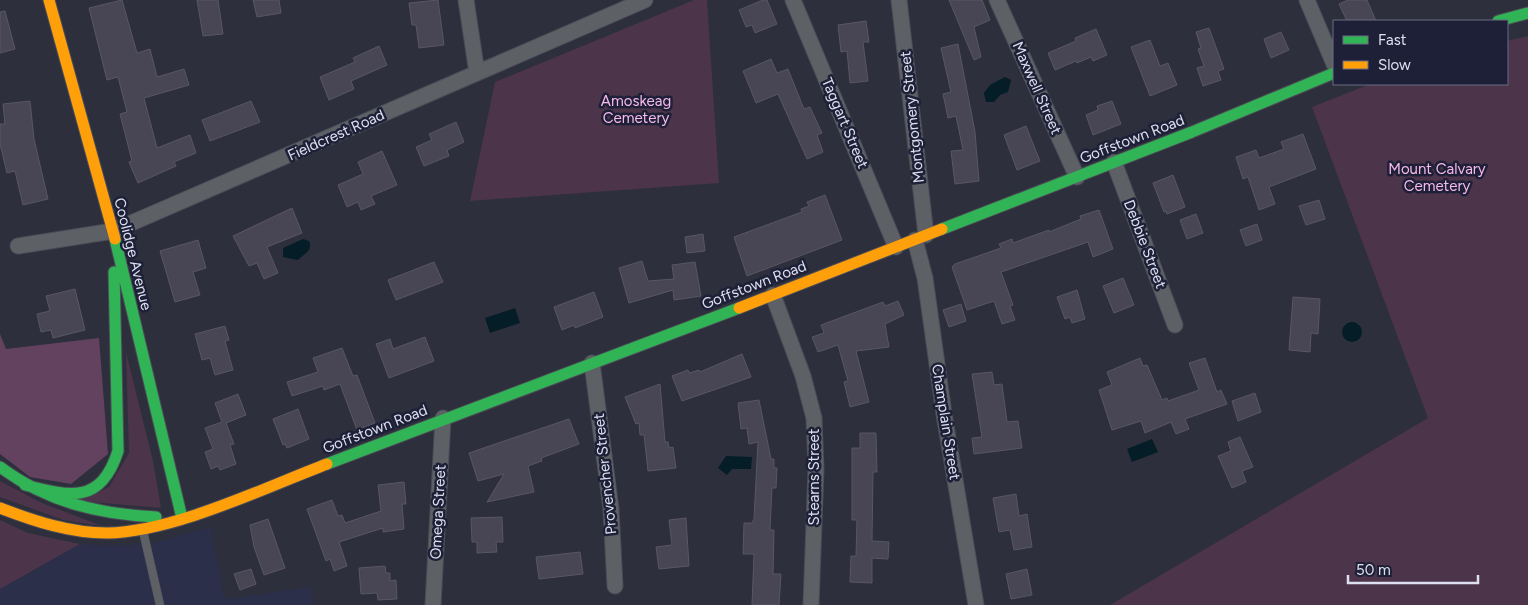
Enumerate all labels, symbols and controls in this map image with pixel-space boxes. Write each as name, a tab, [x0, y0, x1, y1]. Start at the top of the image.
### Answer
legend	[1333, 20, 1508, 85]
text: Fast	[1378, 31, 1407, 49]
street label: Maxwell Street	[1009, 39, 1066, 137]
street label: Montgomery Street	[896, 50, 928, 184]
text: Slow	[1378, 56, 1411, 74]
street label: Taggart Street	[818, 75, 872, 171]
park label: Amoskeag Cemetery	[601, 92, 671, 127]
street label: Fieldcrest Road	[285, 106, 387, 164]
street label: Goffstown Road	[1077, 111, 1187, 167]
park label: Mount Calvary Cemetery	[1388, 160, 1486, 195]
street label: Coolidge Avenue	[110, 196, 156, 312]
street label: Debbie Street	[1120, 197, 1170, 291]
street label: Goffstown Road	[699, 257, 809, 313]
street label: Champlain Street	[928, 363, 964, 481]
street label: Goffstown Road	[320, 401, 430, 457]
street label: Provencher Street	[590, 412, 620, 536]
street label: Stearns Street	[805, 428, 823, 525]
street label: Omega Street	[427, 464, 449, 560]
scale bar	[1348, 552, 1478, 584]
text: 50 m	[1356, 561, 1391, 579]

